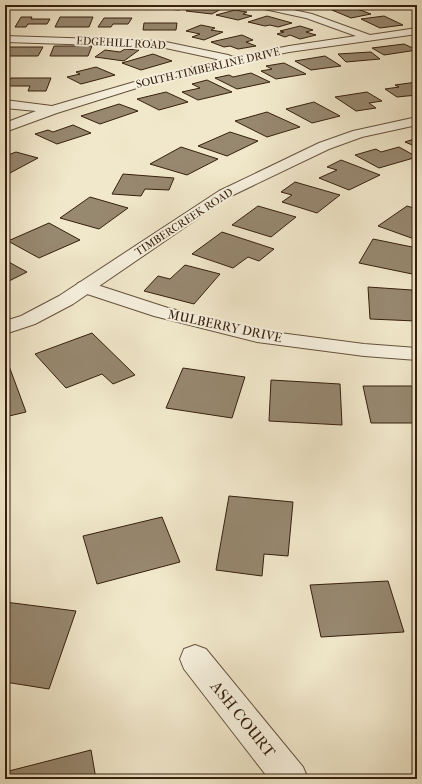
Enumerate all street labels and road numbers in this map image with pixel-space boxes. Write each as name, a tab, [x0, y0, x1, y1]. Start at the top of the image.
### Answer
street label: EDGEHILL ROAD	[76, 34, 166, 52]
street label: SOUTH TIMBERLINE DRIVE	[135, 45, 282, 91]
street label: TIMBERCREEK ROAD	[133, 185, 235, 259]
street label: MULBERRY DRIVE	[166, 307, 284, 345]
street label: ASH COURT	[206, 676, 280, 761]

